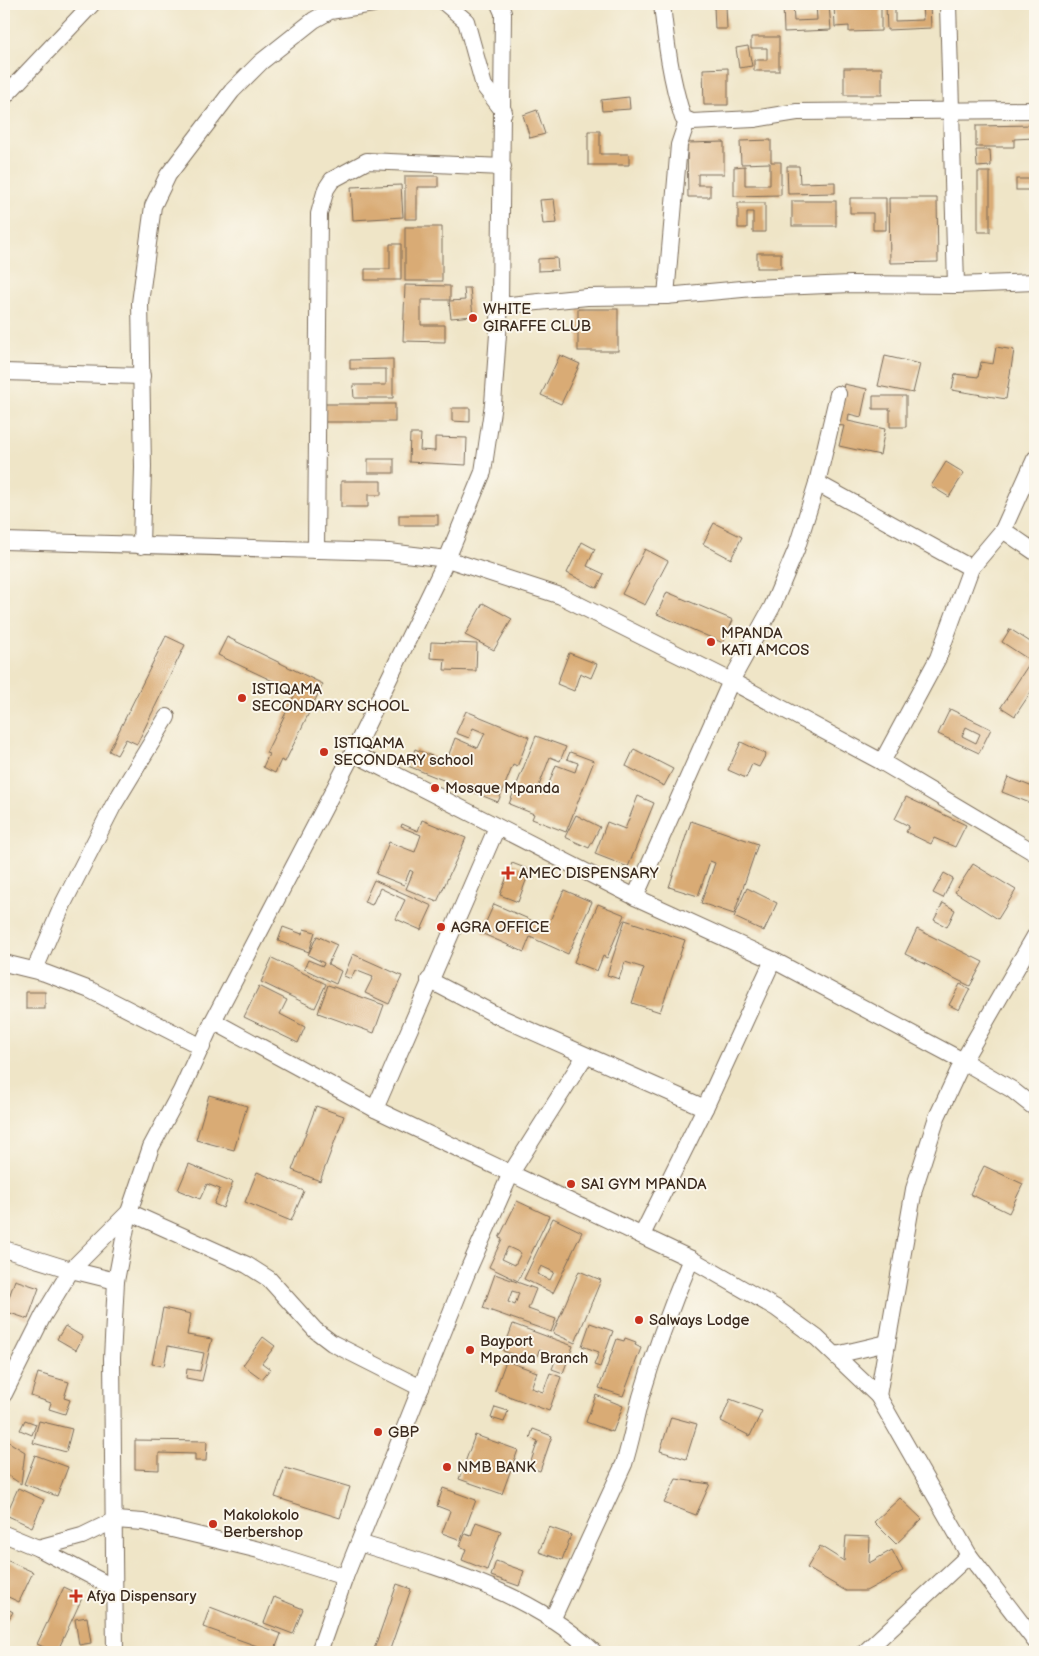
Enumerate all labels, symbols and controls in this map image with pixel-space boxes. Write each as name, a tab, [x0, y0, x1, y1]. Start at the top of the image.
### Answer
place label: WHITE GIRAFFE CLUB	[483, 300, 591, 336]
marker: WHITE GIRAFFE CLUB	[467, 312, 479, 324]
place label: MPANDA KATI AMCOS	[721, 624, 809, 660]
marker: MPANDA KATI AMCOS	[705, 636, 717, 648]
place label: ISTIQAMA SECONDARY SCHOOL	[252, 680, 409, 716]
marker: ISTIQAMA SECONDARY SCHOOL	[236, 692, 248, 704]
place label: ISTIQAMA SECONDARY school	[334, 734, 473, 770]
marker: ISTIQAMA SECONDARY school	[318, 746, 330, 758]
place label: Mosque Mpanda	[445, 779, 560, 798]
marker: Mosque Mpanda	[429, 782, 441, 794]
place label: AMEC DISPENSARY	[519, 864, 659, 883]
marker: AMEC DISPENSARY	[501, 866, 515, 880]
place label: AGRA OFFICE	[451, 918, 550, 937]
marker: AGRA OFFICE	[435, 921, 447, 933]
place label: SAI GYM MPANDA	[581, 1175, 707, 1194]
marker: SAI GYM MPANDA	[565, 1178, 577, 1190]
place label: Salways Lodge	[649, 1311, 749, 1330]
marker: Salways Lodge	[633, 1314, 645, 1326]
place label: Bayport Mpanda Branch	[480, 1332, 588, 1368]
marker: Bayport Mpanda Branch	[464, 1344, 476, 1356]
place label: GBP	[388, 1423, 420, 1442]
marker: GBP	[372, 1426, 384, 1438]
place label: NMB BANK	[457, 1458, 536, 1477]
marker: NMB BANK	[441, 1461, 453, 1473]
place label: Makolokolo Berbershop	[223, 1506, 304, 1542]
marker: Makolokolo Berbershop	[207, 1518, 219, 1530]
place label: Afya Dispensary	[87, 1587, 197, 1606]
marker: Afya Dispensary	[69, 1589, 83, 1603]

